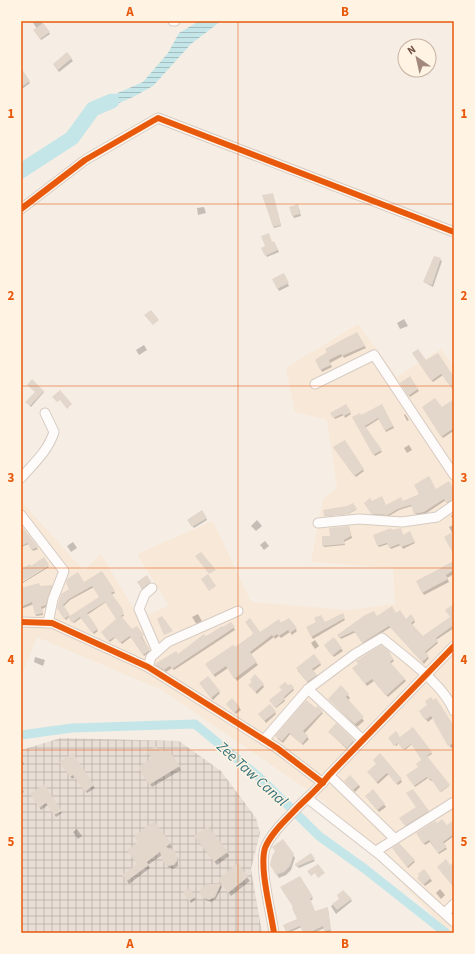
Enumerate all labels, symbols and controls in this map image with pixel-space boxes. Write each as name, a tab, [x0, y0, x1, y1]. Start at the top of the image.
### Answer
text: A	[125, 3, 134, 21]
text: B	[341, 3, 349, 21]
north arrow	[397, 38, 437, 78]
text: N	[404, 42, 419, 58]
text: 1	[8, 105, 15, 123]
text: 1	[461, 105, 468, 123]
text: 2	[8, 287, 15, 305]
text: 2	[461, 287, 468, 305]
text: 3	[8, 469, 15, 487]
text: 3	[461, 469, 468, 487]
text: 4	[8, 651, 15, 669]
text: 4	[461, 651, 468, 669]
water label: Zee Taw Canal	[211, 736, 292, 812]
text: 5	[8, 833, 15, 851]
text: 5	[461, 833, 468, 851]
text: A	[125, 935, 134, 953]
text: B	[341, 935, 349, 953]

